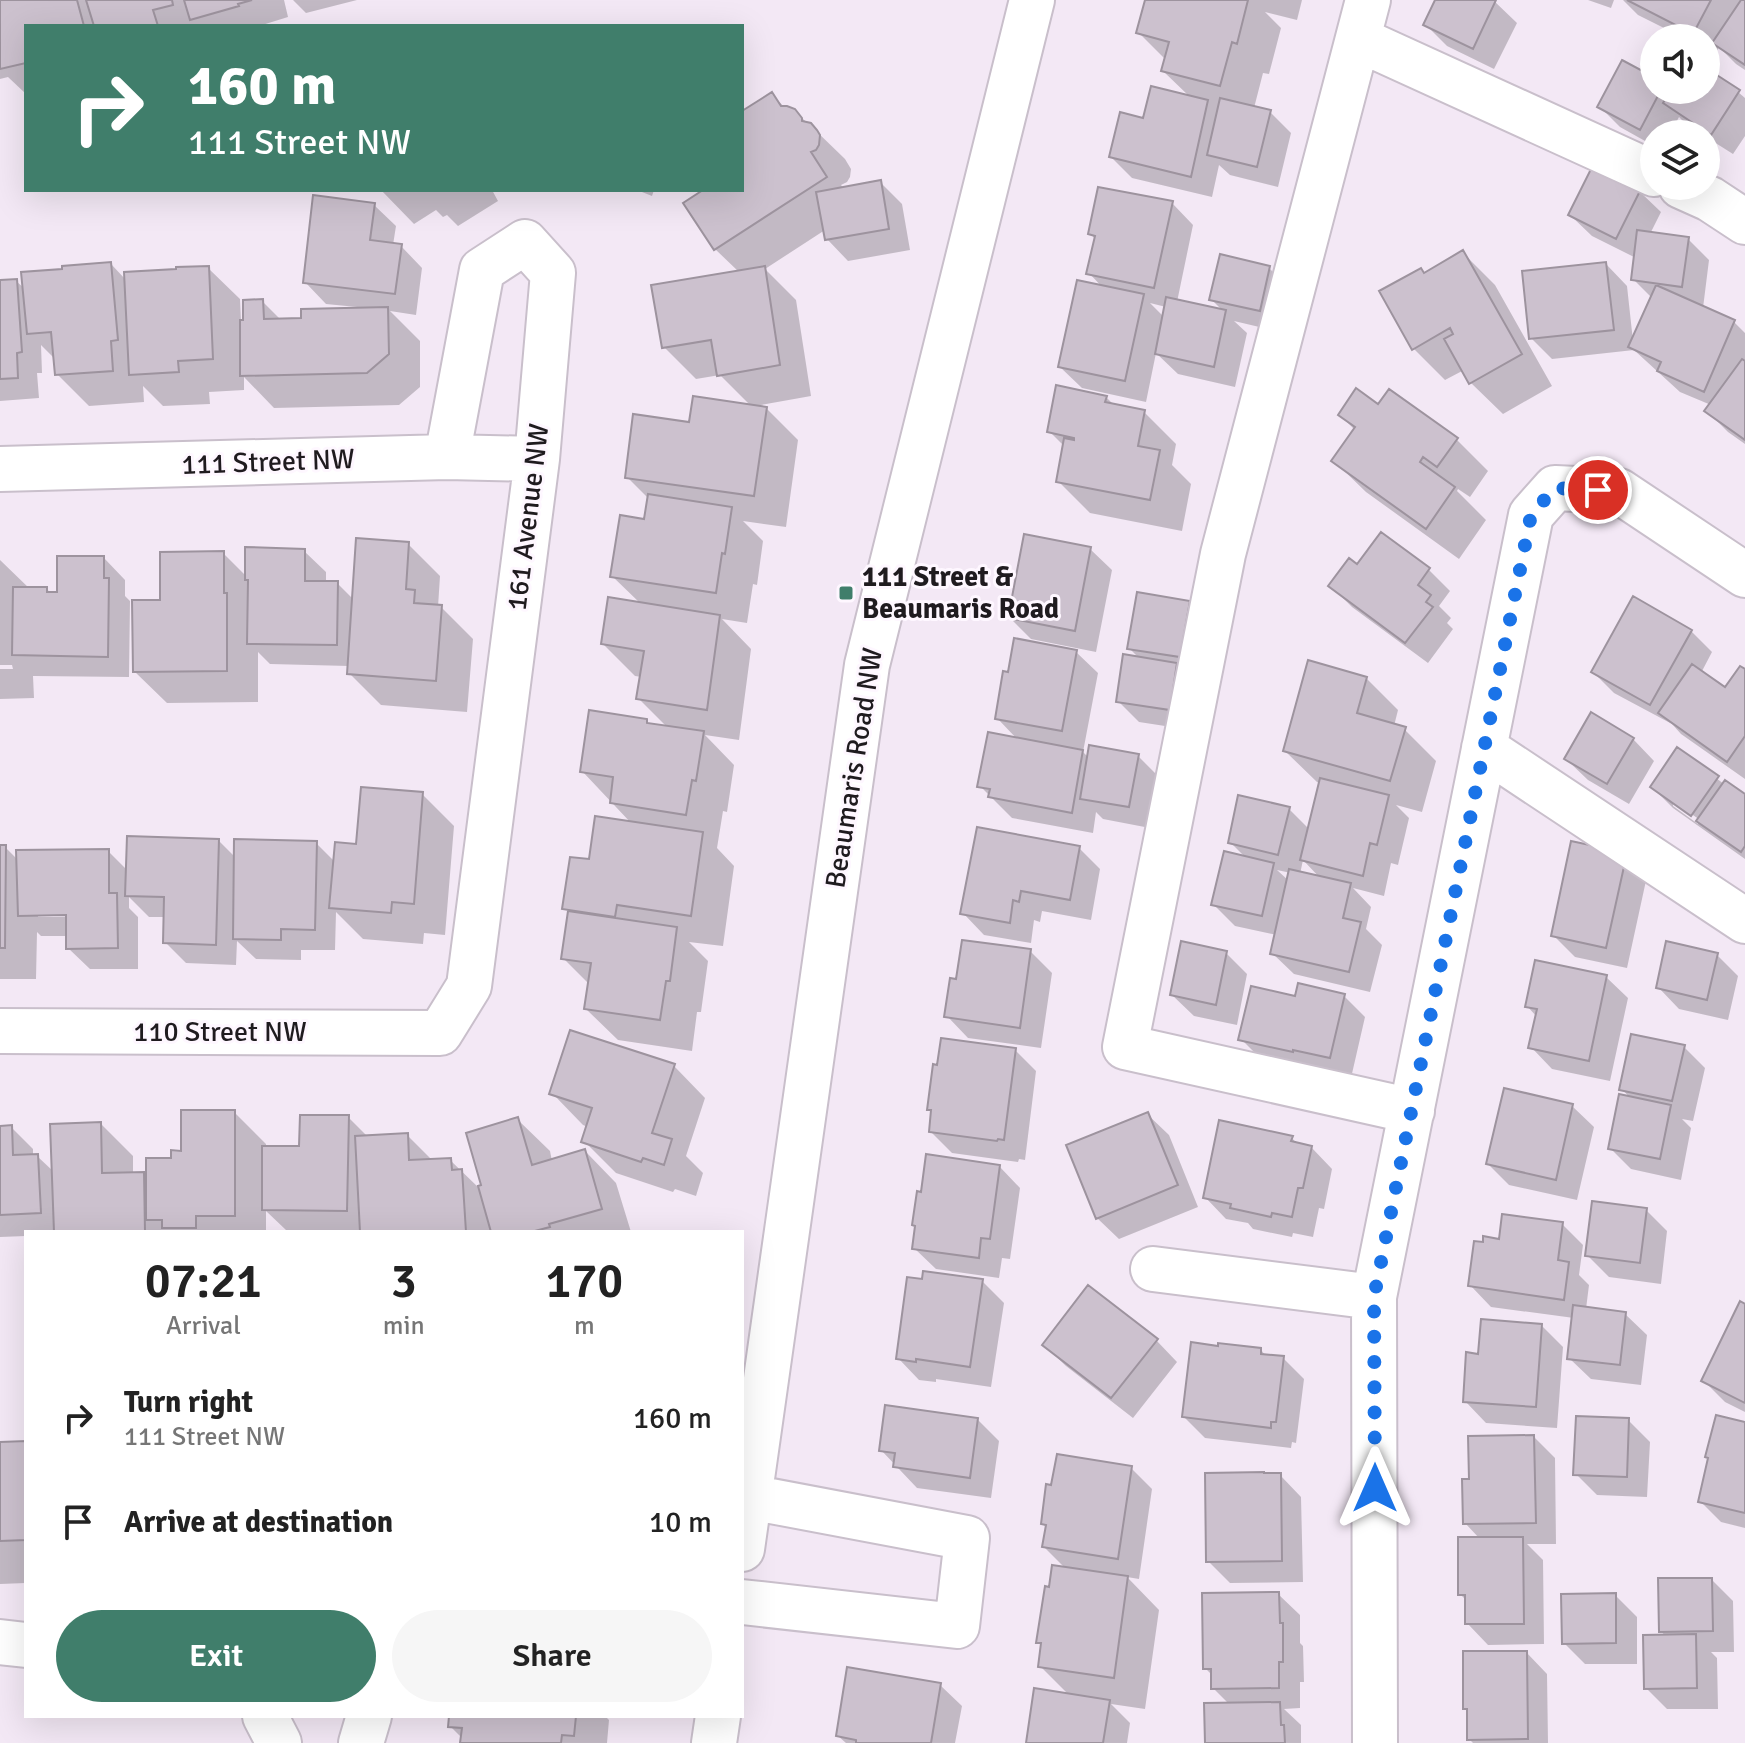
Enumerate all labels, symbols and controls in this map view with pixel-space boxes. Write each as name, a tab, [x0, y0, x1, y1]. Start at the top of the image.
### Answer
map controls	[1640, 24, 1720, 200]
button: sound	[1640, 24, 1720, 104]
text: 160 m	[188, 51, 336, 120]
icon: right	[56, 56, 160, 160]
text: 111 Street NW	[188, 120, 411, 165]
button: layers	[1640, 120, 1720, 200]
street label: 161 Avenue NW	[500, 421, 556, 612]
street label: 111 Street NW	[181, 442, 355, 482]
pin	[1564, 456, 1632, 524]
icon: arrive	[1576, 468, 1620, 512]
place label: 111 Street & Beaumaris Road	[862, 560, 1059, 626]
marker: 111 Street & Beaumaris Road	[837, 584, 855, 602]
street label: Beaumaris Road NW	[818, 645, 890, 891]
street label: 110 Street NW	[133, 1015, 307, 1049]
text: 07:21	[145, 1252, 262, 1311]
text: 3	[391, 1252, 417, 1311]
text: 170	[545, 1252, 623, 1311]
text: Arrival	[166, 1310, 241, 1342]
text: min	[383, 1310, 425, 1342]
text: m	[574, 1310, 595, 1342]
text: Turn right	[124, 1384, 253, 1421]
icon: right	[56, 1396, 100, 1440]
text: 160 m	[633, 1400, 712, 1437]
text: 111 Street NW	[124, 1421, 285, 1453]
position arrow	[1333, 1446, 1417, 1530]
icon: arrive	[56, 1500, 100, 1544]
text: Arrive at destination	[124, 1504, 393, 1541]
text: 10 m	[649, 1504, 712, 1541]
button: Exit	[56, 1610, 376, 1702]
button: Share	[392, 1610, 712, 1702]

